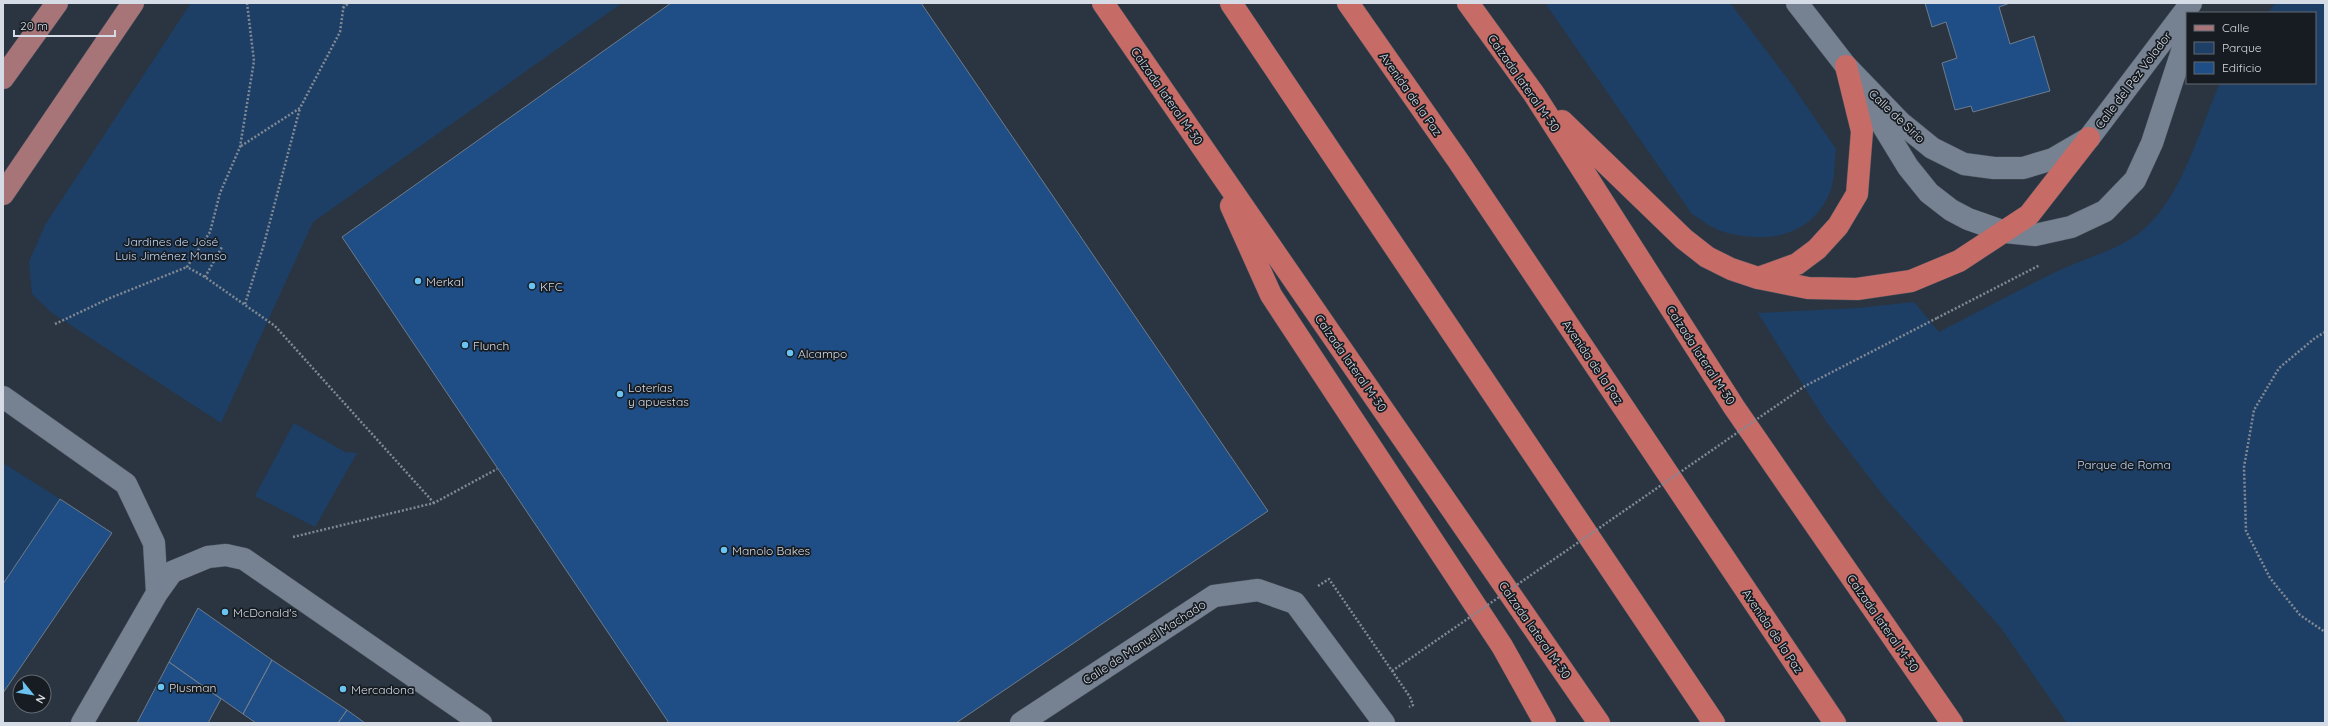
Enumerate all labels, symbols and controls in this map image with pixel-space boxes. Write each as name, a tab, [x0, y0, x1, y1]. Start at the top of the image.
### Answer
scale bar	[14, 12, 115, 38]
legend	[2186, 12, 2316, 84]
text: 20 m	[20, 18, 48, 33]
text: Calle	[2222, 20, 2250, 35]
street label: Calle del Pez Volador	[2092, 28, 2175, 131]
street label: Calzada lateral M-30	[1485, 31, 1563, 135]
text: Parque	[2222, 40, 2262, 55]
street label: Calzada lateral M-30	[1128, 44, 1206, 148]
street label: Avenida de la Paz	[1377, 49, 1446, 139]
text: Edificio	[2222, 60, 2262, 75]
street label: Calle de Sirio	[1866, 86, 1928, 146]
park label: Jardines de José Luis Jiménez Manso	[115, 234, 227, 263]
place label: Merkal	[426, 274, 464, 289]
marker: Merkal	[413, 276, 423, 286]
place label: KFC	[540, 279, 563, 294]
marker: KFC	[527, 281, 537, 291]
street label: Calzada lateral M-30	[1663, 303, 1739, 407]
street label: Calzada lateral M-30	[1312, 311, 1390, 415]
street label: Avenida de la Paz	[1559, 317, 1627, 407]
place label: Flunch	[473, 338, 509, 353]
marker: Flunch	[460, 340, 470, 350]
place label: Alcampo	[798, 346, 847, 361]
marker: Alcampo	[785, 348, 795, 358]
place label: Loterías y apuestas	[628, 380, 689, 409]
marker: Loterías y apuestas	[615, 389, 625, 399]
park label: Parque de Roma	[2077, 457, 2171, 472]
place label: Manolo Bakes	[732, 543, 811, 558]
marker: Manolo Bakes	[719, 545, 729, 555]
street label: Calzada lateral M-30	[1844, 571, 1922, 675]
street label: Calzada lateral M-30	[1496, 578, 1574, 682]
street label: Avenida de la Paz	[1739, 586, 1807, 676]
street label: Calle de Manuel Machado	[1080, 597, 1208, 687]
place label: McDonald's	[233, 605, 298, 620]
marker: McDonald's	[220, 607, 230, 617]
north arrow	[12, 674, 52, 714]
place label: Plusman	[169, 680, 216, 695]
marker: Plusman	[156, 682, 166, 692]
place label: Mercadona	[351, 682, 414, 697]
marker: Mercadona	[338, 684, 348, 694]
text: N	[33, 692, 49, 706]

